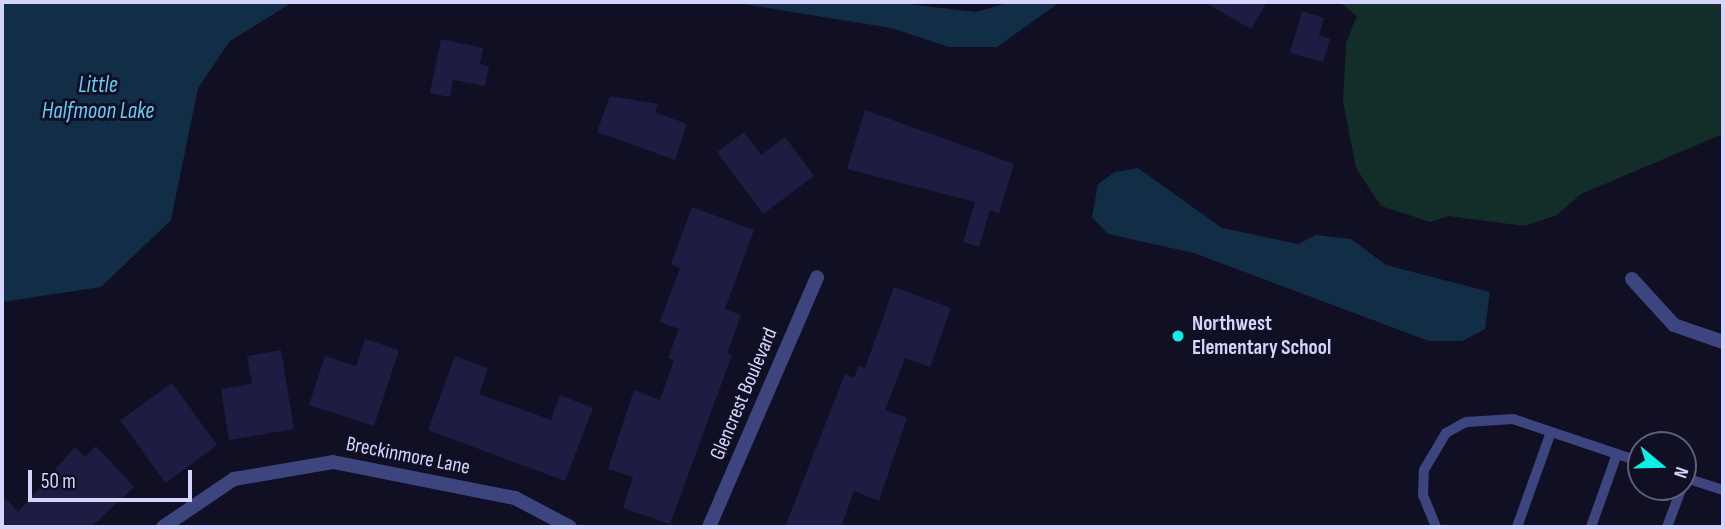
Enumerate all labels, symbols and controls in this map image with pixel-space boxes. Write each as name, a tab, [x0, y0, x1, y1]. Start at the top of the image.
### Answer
water label: Little Halfmoon Lake	[42, 71, 154, 125]
place label: Northwest Elementary School	[1192, 311, 1331, 361]
street label: Glencrest Boulevard	[705, 324, 783, 464]
marker: Northwest Elementary School	[1170, 328, 1186, 344]
north arrow	[1627, 431, 1697, 501]
street label: Breckinmore Lane	[344, 432, 472, 480]
scale bar	[32, 456, 196, 500]
text: N	[1668, 464, 1693, 481]
text: 50 m	[41, 469, 76, 494]

